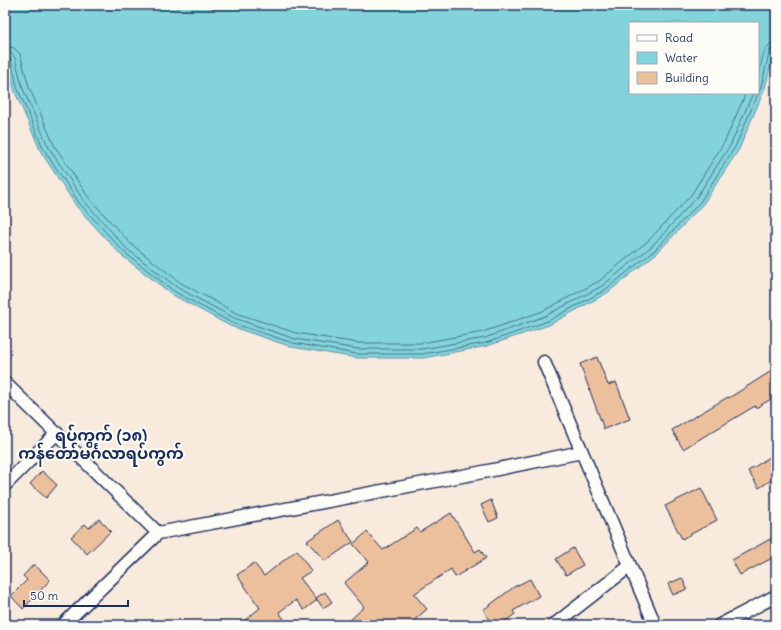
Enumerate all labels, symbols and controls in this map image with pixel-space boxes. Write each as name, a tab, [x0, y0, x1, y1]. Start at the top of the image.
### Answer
legend	[629, 22, 759, 94]
text: Road	[665, 30, 693, 45]
text: Water	[665, 50, 698, 65]
text: Building	[665, 70, 709, 85]
district label: ရပ်ကွက် (၁၈) ကန်တော်မင်္ဂလာရပ်ကွက်	[18, 424, 184, 467]
scale bar	[24, 582, 128, 608]
text: 50 m	[30, 588, 59, 603]

